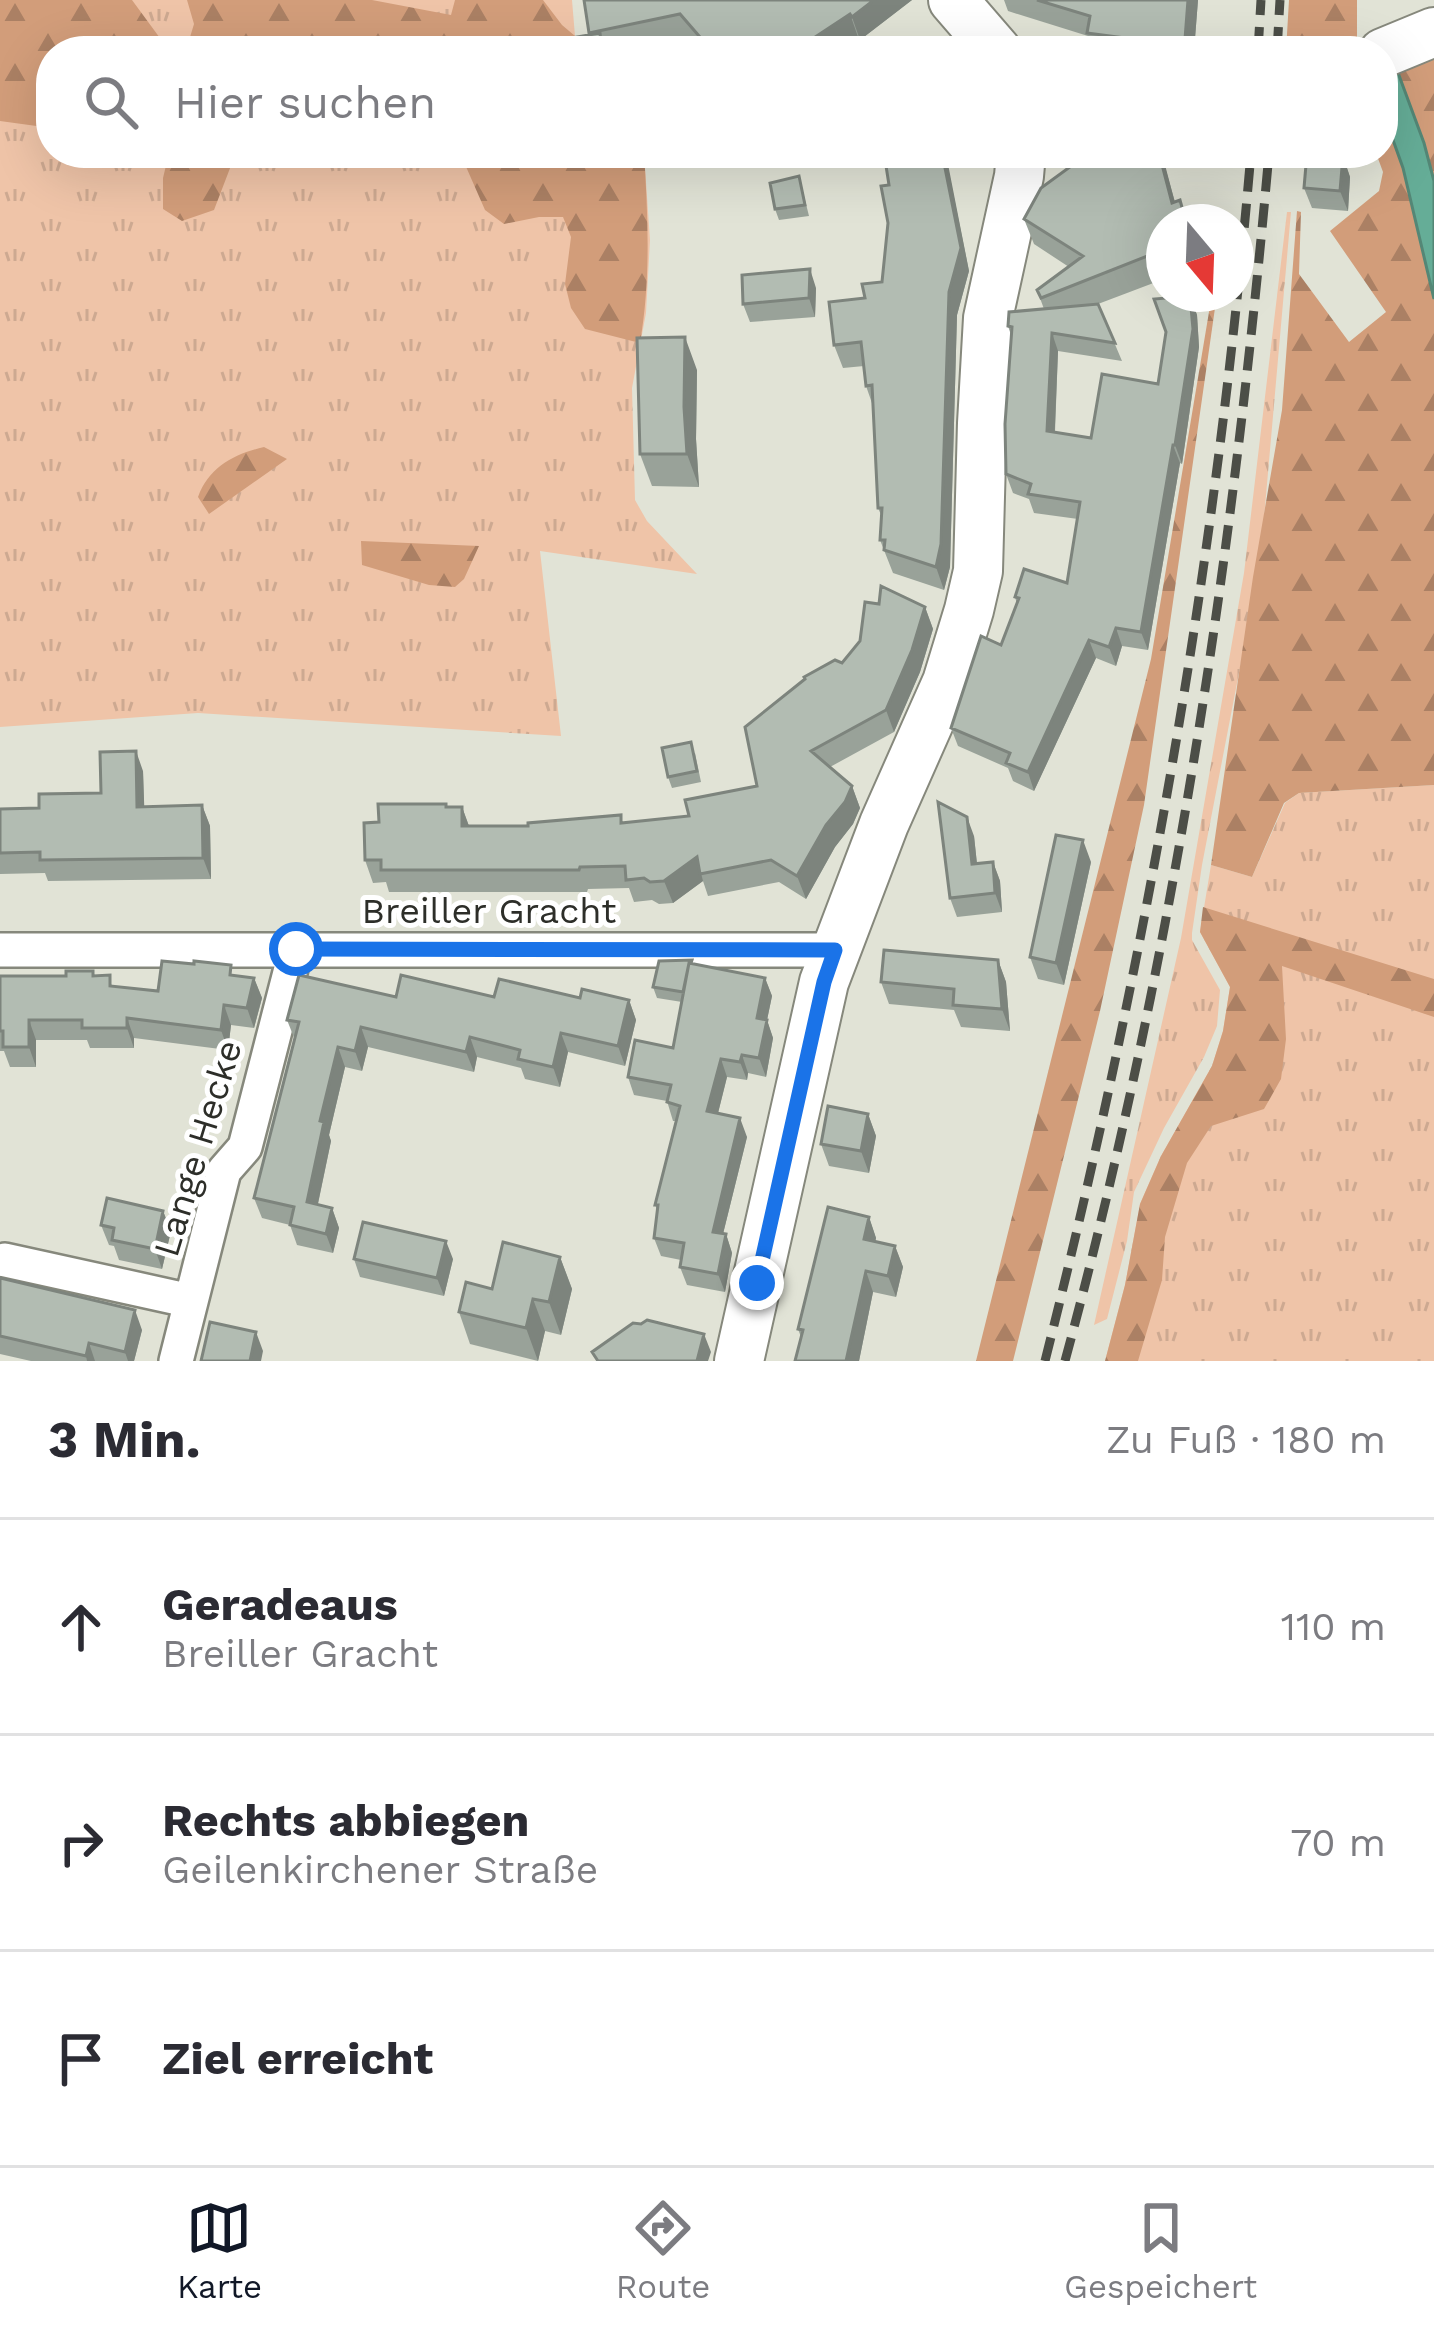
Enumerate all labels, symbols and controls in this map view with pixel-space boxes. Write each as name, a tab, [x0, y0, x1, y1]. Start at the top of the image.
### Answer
search box	[36, 36, 1398, 168]
icon: search	[78, 69, 144, 135]
text: Hier suchen	[174, 76, 436, 129]
north arrow	[1146, 204, 1254, 312]
street label: Breiller Gracht	[362, 890, 616, 932]
route start	[269, 922, 323, 976]
street label: Lange Hecke	[145, 1035, 251, 1262]
route end	[730, 1256, 784, 1310]
text: 3 Min.	[48, 1410, 201, 1469]
text: Zu Fuß · 180 m	[1106, 1417, 1386, 1462]
text: Geradeaus	[162, 1578, 398, 1631]
icon: ahead	[48, 1594, 114, 1660]
text: 110 m	[1281, 1604, 1386, 1649]
text: Breiller Gracht	[162, 1631, 438, 1676]
text: Rechts abbiegen	[162, 1794, 529, 1847]
icon: right	[48, 1810, 114, 1876]
text: 70 m	[1290, 1820, 1386, 1865]
text: Geilenkirchener Straße	[162, 1847, 598, 1892]
icon: arrive	[48, 2026, 114, 2092]
text: Ziel erreicht	[162, 2032, 433, 2085]
tab: Karte	[177, 2195, 262, 2306]
tab: Route	[616, 2195, 710, 2306]
tab: Gespeichert	[1064, 2195, 1257, 2306]

